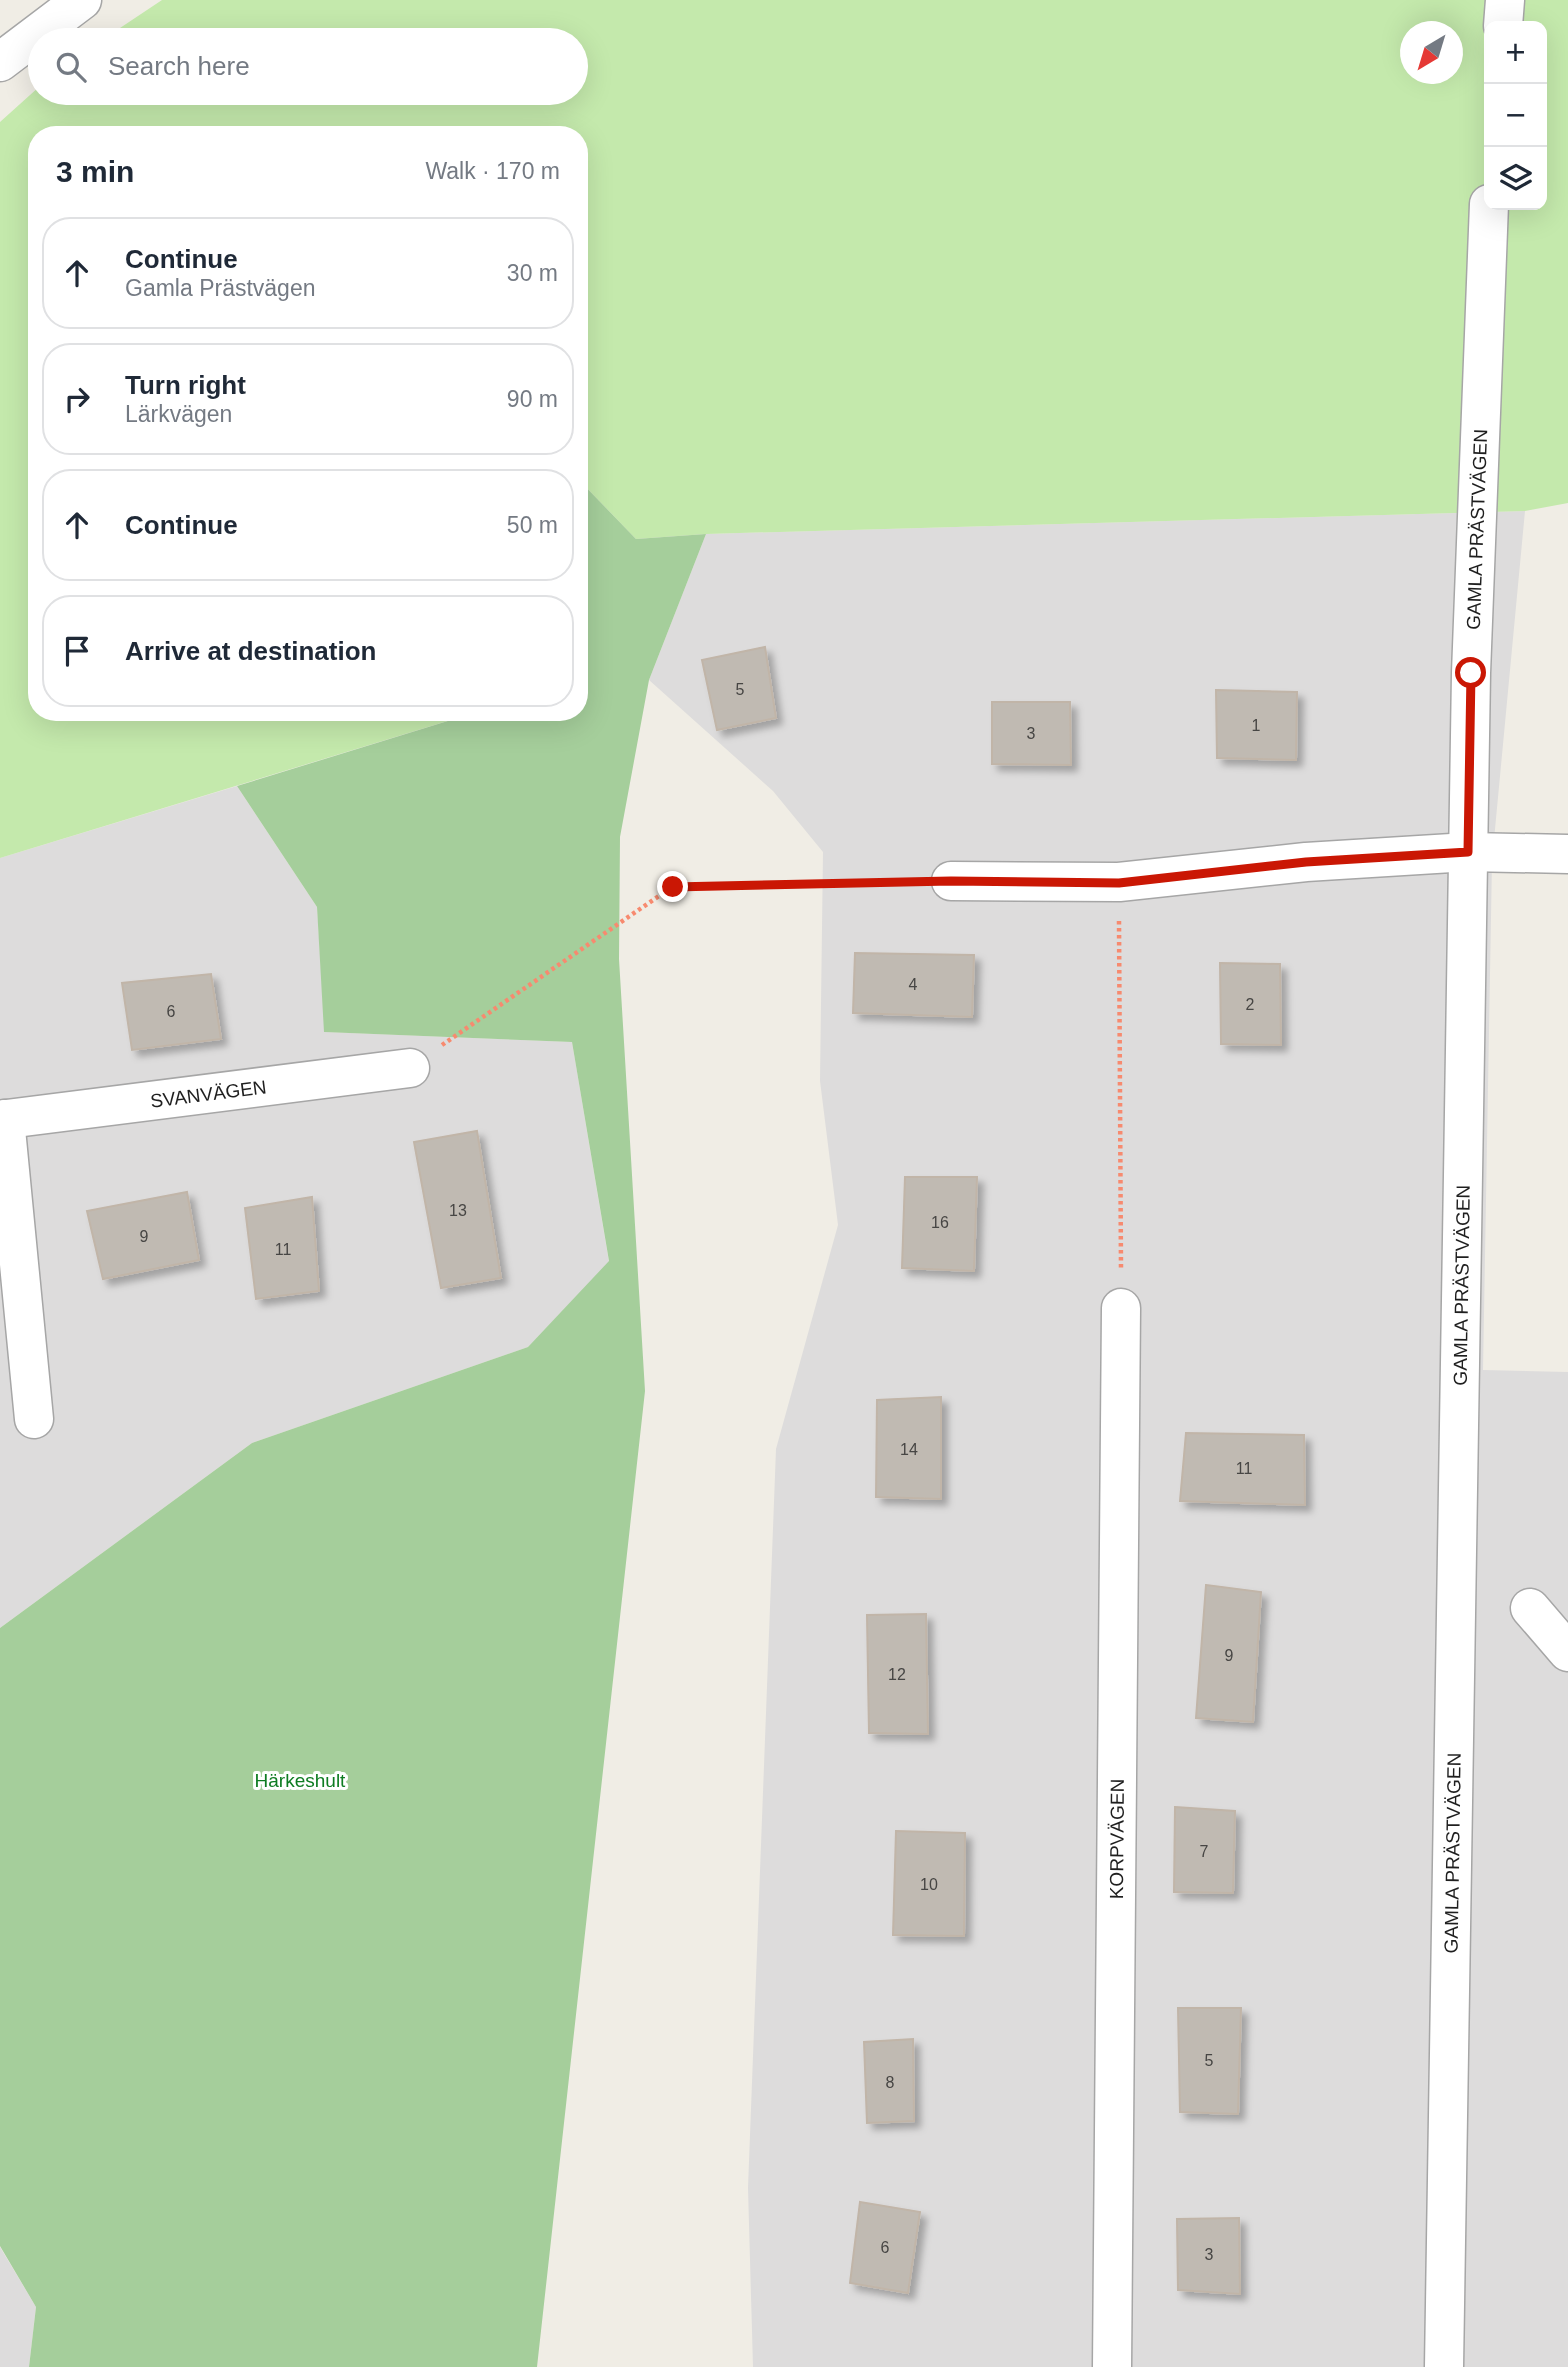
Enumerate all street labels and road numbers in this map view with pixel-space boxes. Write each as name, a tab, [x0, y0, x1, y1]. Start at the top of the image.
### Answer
street label: GAMLA PRÄSTVÄGEN	[1462, 429, 1491, 630]
street label: SVANVÄGEN	[149, 1076, 268, 1111]
street label: GAMLA PRÄSTVÄGEN	[1449, 1185, 1473, 1386]
street label: GAMLA PRÄSTVÄGEN	[1440, 1753, 1464, 1954]
street label: KORPVÄGEN	[1105, 1779, 1127, 1899]

